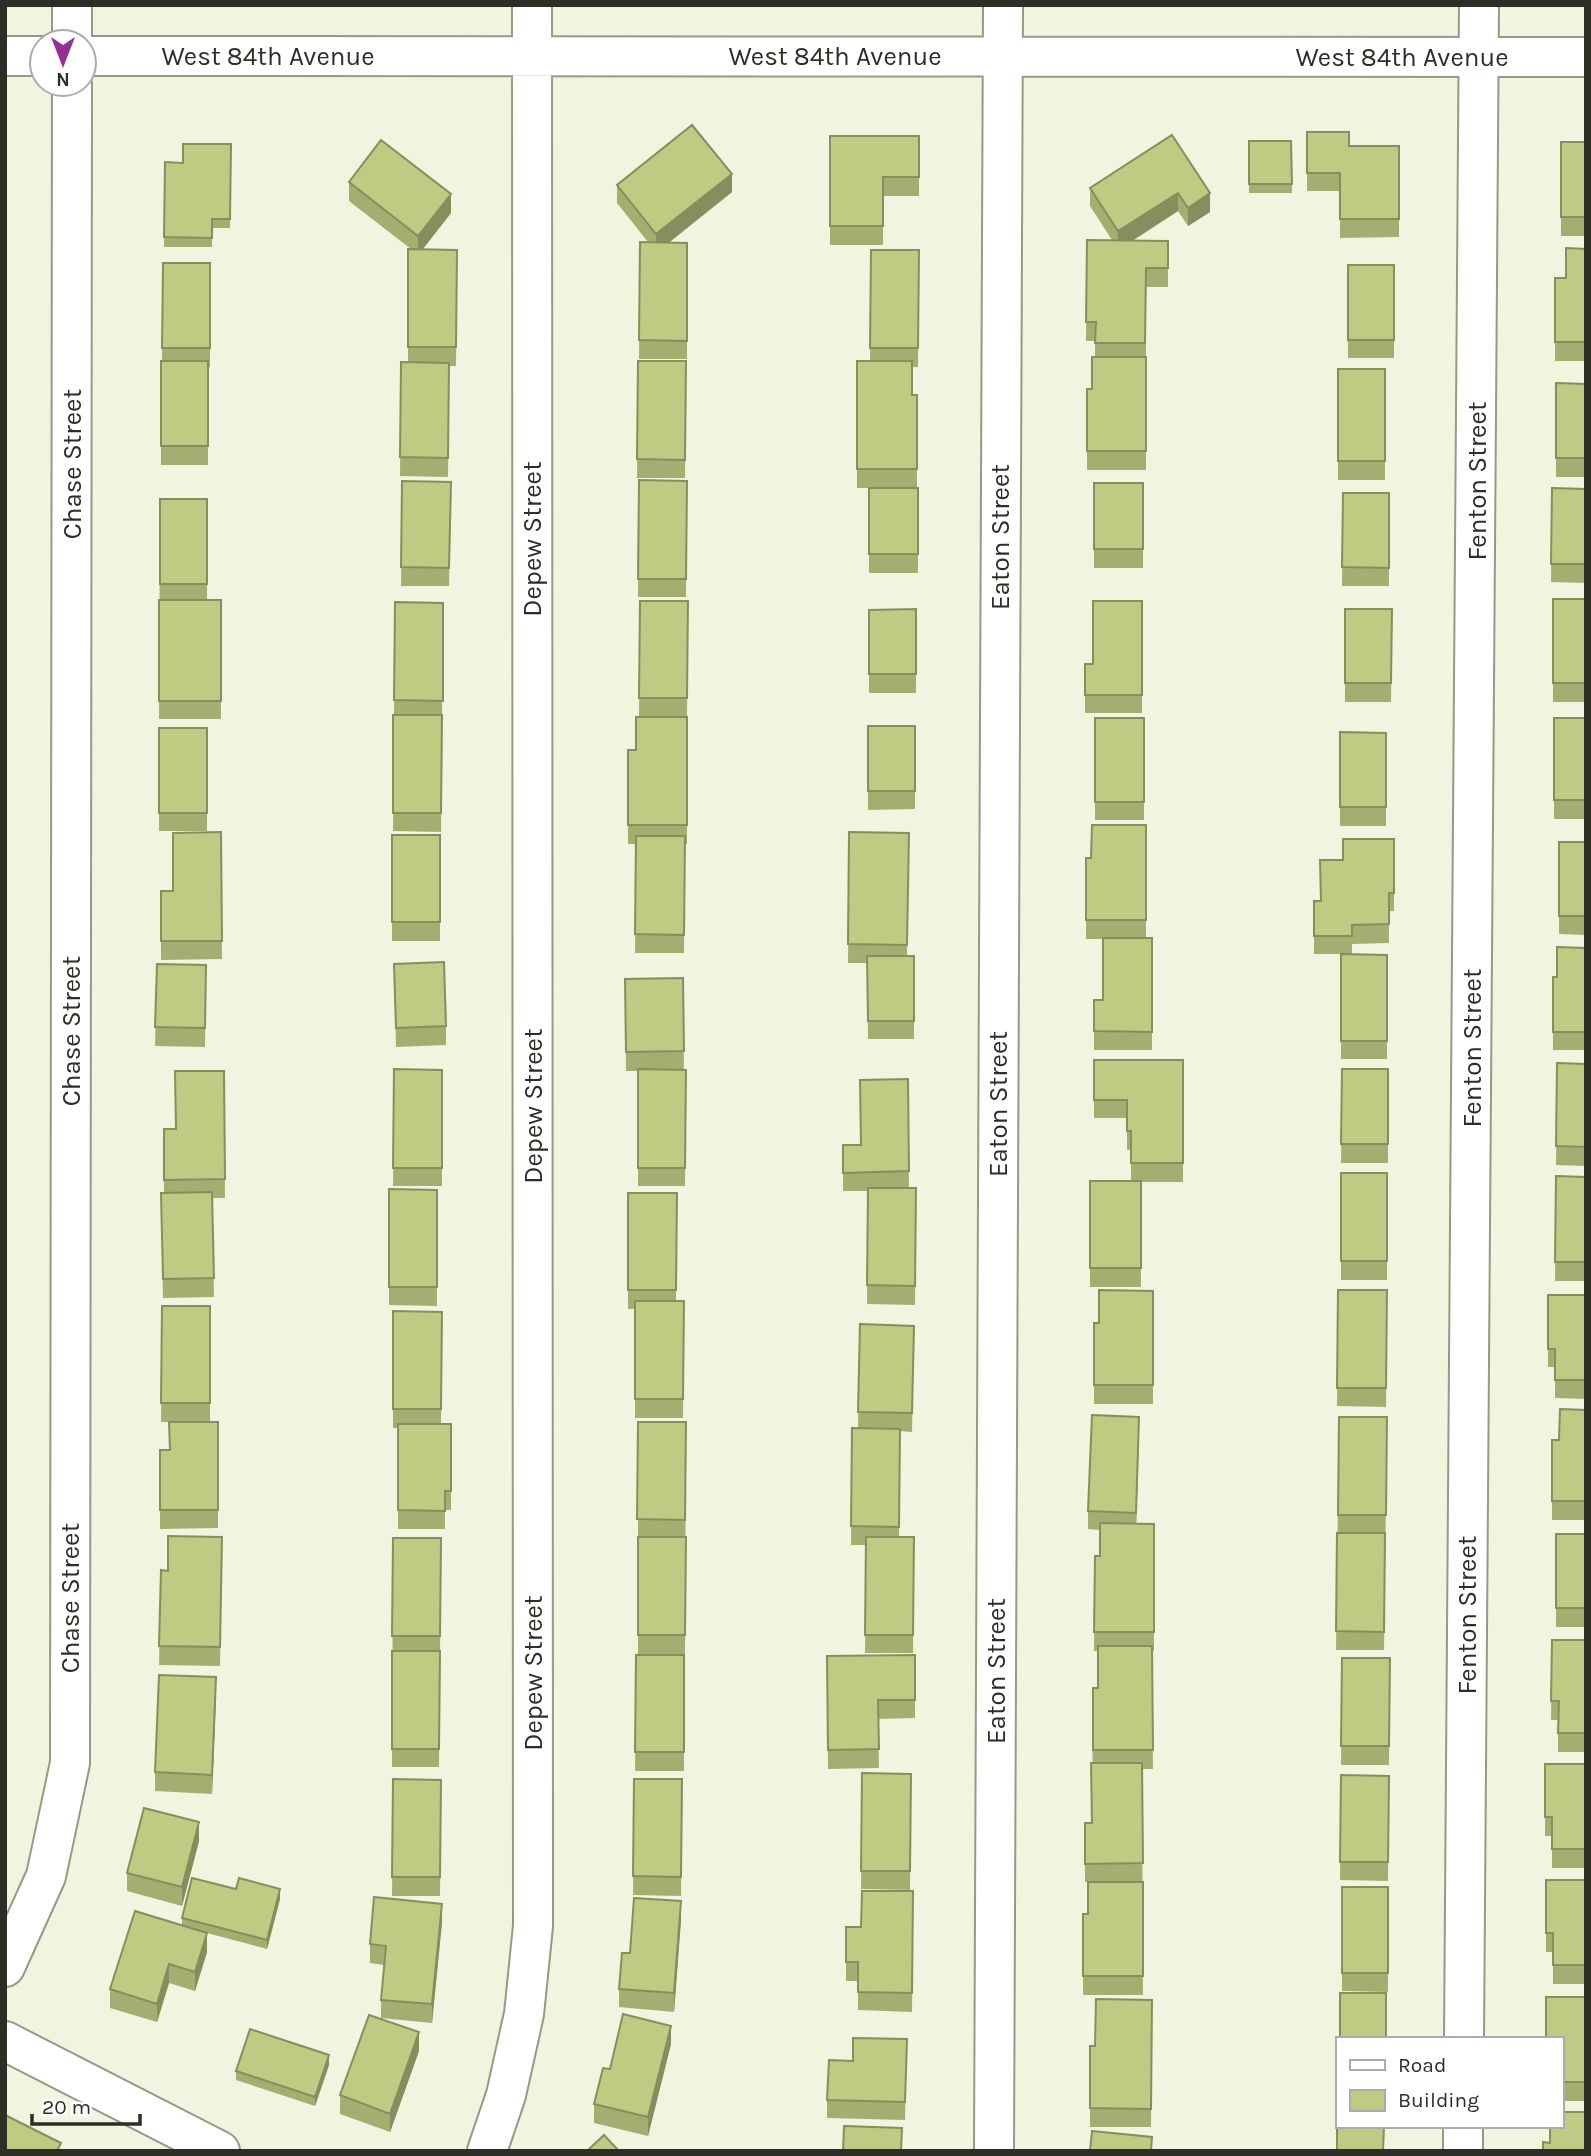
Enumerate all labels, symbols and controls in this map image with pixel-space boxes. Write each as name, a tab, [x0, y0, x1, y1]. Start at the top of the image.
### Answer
north arrow	[28, 28, 98, 98]
street label: West 84th Avenue	[161, 41, 375, 72]
street label: West 84th Avenue	[728, 41, 942, 72]
street label: West 84th Avenue	[1295, 42, 1509, 73]
text: N	[56, 68, 70, 90]
street label: Chase Street	[57, 389, 88, 539]
street label: Fenton Street	[1462, 401, 1493, 561]
street label: Depew Street	[517, 461, 548, 617]
street label: Eaton Street	[985, 464, 1016, 610]
street label: Chase Street	[56, 956, 87, 1106]
street label: Fenton Street	[1457, 968, 1488, 1128]
street label: Depew Street	[518, 1028, 549, 1184]
street label: Eaton Street	[983, 1031, 1014, 1177]
street label: Chase Street	[55, 1523, 86, 1673]
street label: Fenton Street	[1452, 1535, 1483, 1695]
street label: Depew Street	[518, 1595, 549, 1751]
street label: Eaton Street	[981, 1598, 1012, 1744]
legend	[1336, 2037, 1563, 2128]
text: Road	[1398, 2053, 1446, 2077]
scale bar	[32, 2082, 140, 2126]
text: Building	[1398, 2088, 1479, 2112]
text: 20 m	[42, 2095, 91, 2119]

